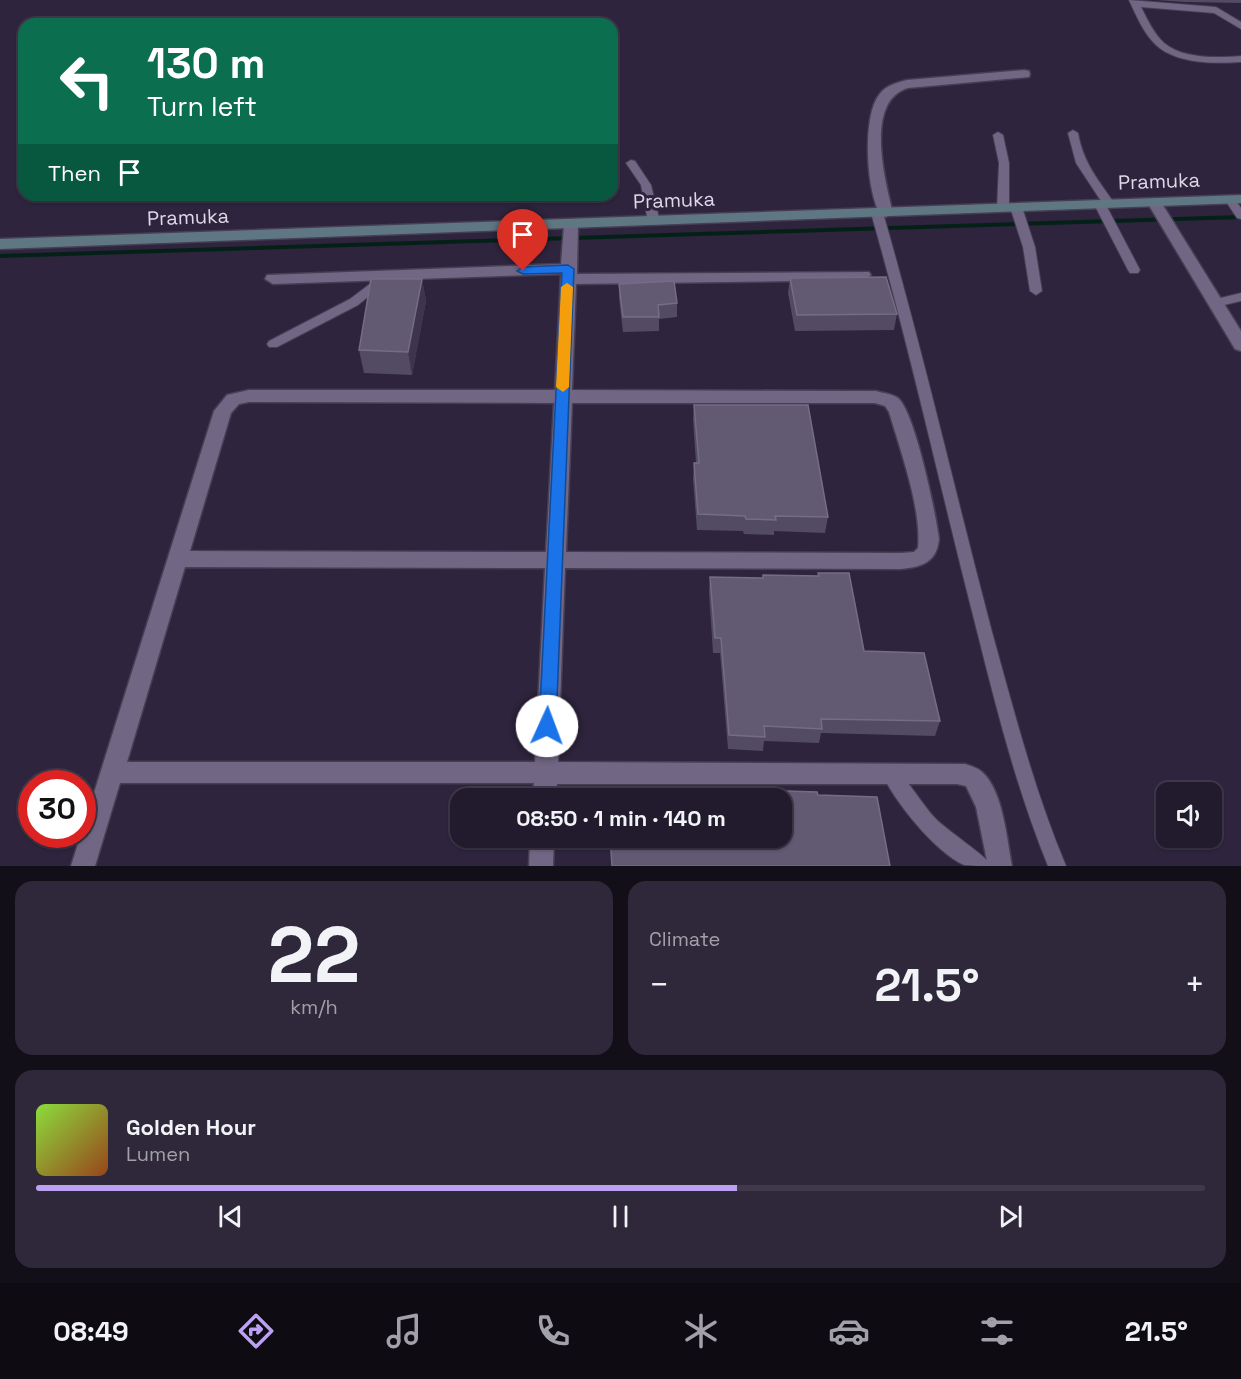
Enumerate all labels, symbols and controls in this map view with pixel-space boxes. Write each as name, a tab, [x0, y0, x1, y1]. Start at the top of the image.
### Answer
text: 130 m	[147, 37, 265, 90]
icon: left	[48, 42, 126, 120]
text: Turn left	[147, 89, 257, 124]
icon: arrive	[113, 156, 146, 189]
text: Then	[48, 159, 101, 187]
street label: Pramuka	[1118, 167, 1200, 195]
street label: Pramuka	[633, 186, 715, 214]
street label: Pramuka	[147, 203, 229, 231]
pin	[497, 209, 548, 271]
icon: arrive	[506, 218, 539, 251]
position arrow	[515, 694, 579, 758]
speed limit sign: 30	[18, 770, 96, 848]
map controls	[1156, 782, 1222, 848]
button: sound	[1156, 782, 1222, 848]
text: 08:50 · 1 min · 140 m	[516, 804, 726, 832]
text: 22	[268, 905, 360, 1005]
text: Climate	[649, 926, 720, 952]
text: 21.5°	[874, 957, 980, 1014]
text: −	[649, 964, 669, 1006]
text: +	[1185, 964, 1205, 1006]
text: km/h	[290, 994, 338, 1020]
text: Golden Hour	[126, 1113, 256, 1141]
text: Lumen	[126, 1141, 190, 1167]
icon: previous	[214, 1200, 247, 1233]
icon: pause	[604, 1200, 637, 1233]
icon: next	[994, 1200, 1027, 1233]
icon: directions	[235, 1310, 277, 1352]
icon: music	[383, 1310, 425, 1352]
icon: phone	[532, 1310, 574, 1352]
icon: climate	[680, 1310, 722, 1352]
icon: car	[828, 1310, 870, 1352]
icon: filters	[976, 1310, 1018, 1352]
text: 08:49	[53, 1314, 129, 1349]
text: 21.5°	[1125, 1314, 1188, 1349]

